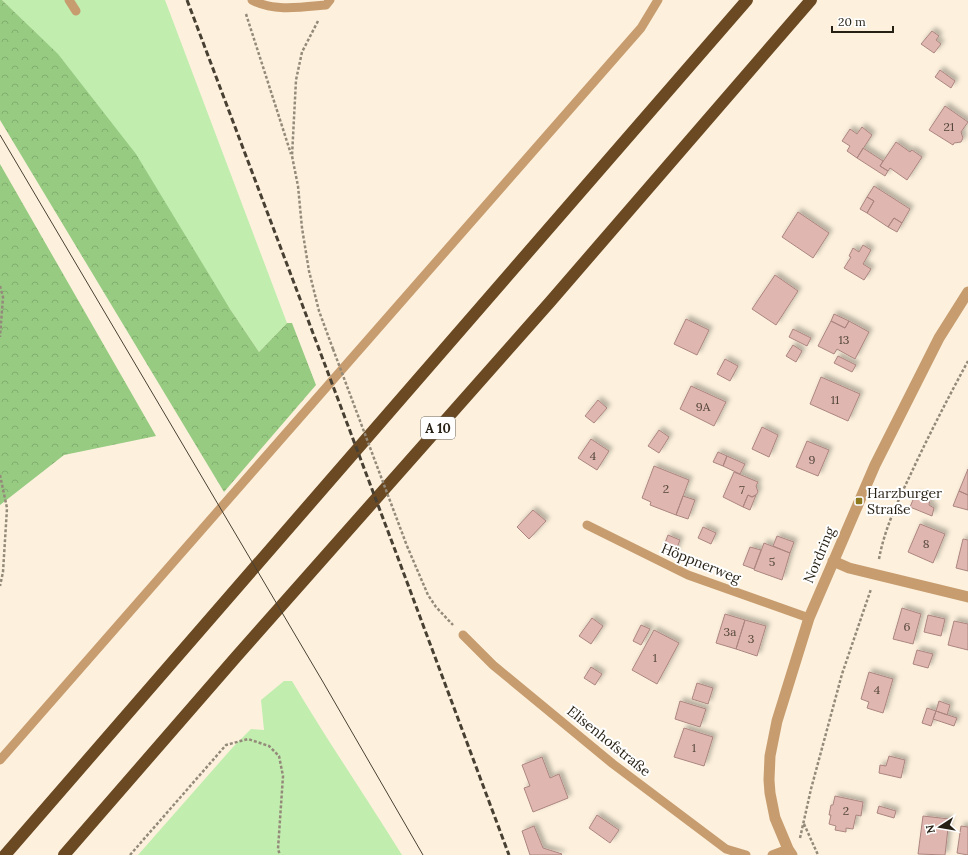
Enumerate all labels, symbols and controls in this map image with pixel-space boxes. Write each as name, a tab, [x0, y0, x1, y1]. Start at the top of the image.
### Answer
scale bar	[832, 8, 893, 34]
text: 20 m	[838, 14, 866, 29]
house number: 21	[944, 119, 954, 134]
house number: 13	[838, 332, 850, 347]
house number: 11	[831, 392, 839, 407]
house number: 9A	[696, 399, 711, 414]
road number: A 10	[421, 417, 455, 439]
house number: 4	[590, 448, 597, 463]
house number: 9	[809, 452, 816, 467]
house number: 2	[663, 481, 669, 496]
house number: 7	[739, 482, 745, 497]
place label: Harzburger Straße	[867, 484, 942, 518]
marker: Harzburger Straße	[854, 496, 864, 506]
street label: Nordring	[799, 524, 839, 586]
house number: 8	[923, 536, 930, 551]
street label: Höppnerweg	[659, 539, 744, 587]
house number: 5	[769, 554, 775, 569]
house number: 6	[904, 619, 911, 634]
house number: 3a	[724, 624, 736, 639]
house number: 3	[748, 631, 755, 646]
house number: 1	[653, 650, 657, 665]
house number: 4	[874, 682, 881, 697]
street label: Elisenhofstraße	[564, 702, 655, 780]
house number: 1	[692, 740, 696, 755]
house number: 2	[843, 803, 849, 818]
north arrow	[920, 807, 960, 847]
text: N	[922, 823, 938, 835]

